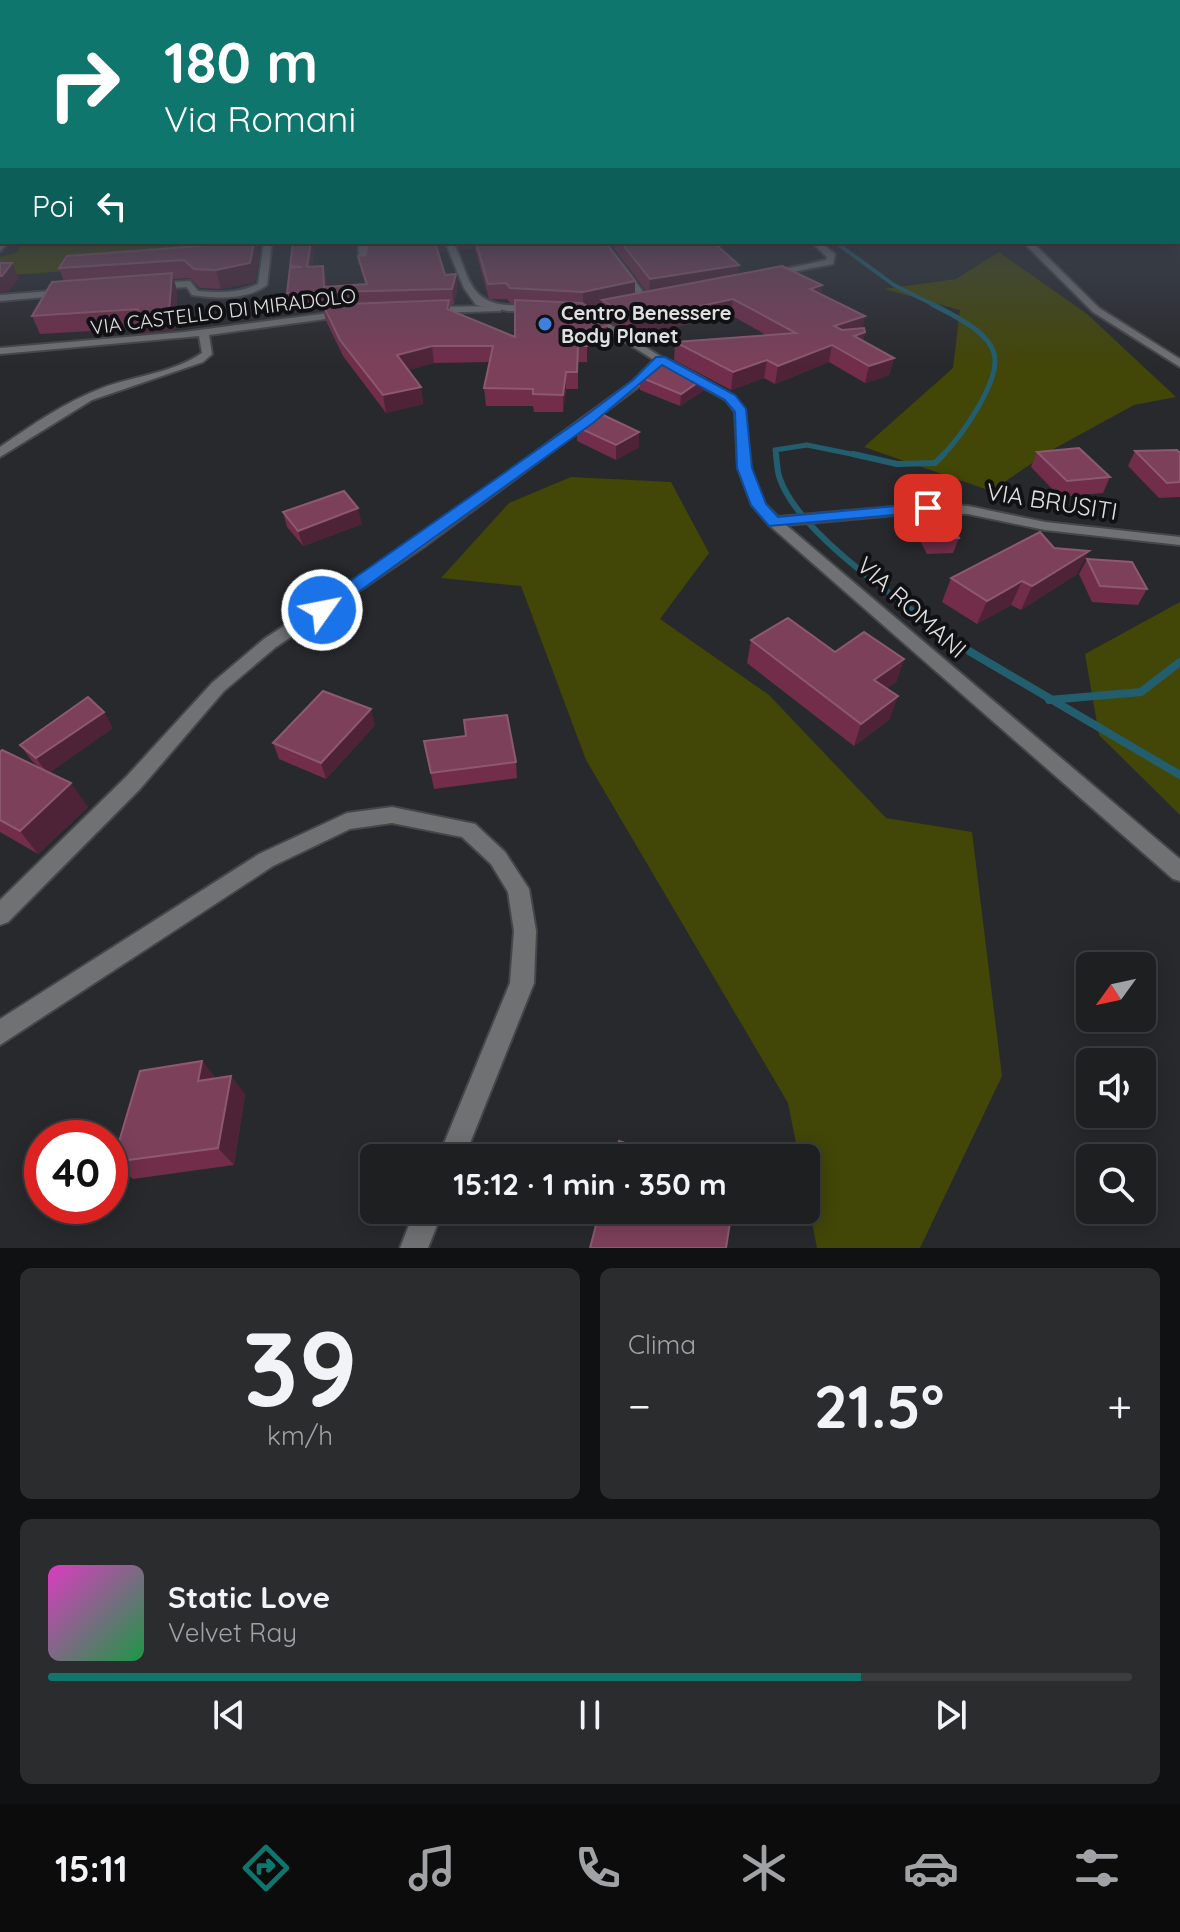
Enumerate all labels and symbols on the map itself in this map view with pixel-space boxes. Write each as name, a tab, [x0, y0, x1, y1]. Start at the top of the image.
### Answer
street label: VIA CASTELLO DI MIRADOLO	[89, 282, 357, 340]
place label: Centro Benessere Body Planet	[561, 300, 731, 348]
marker: Centro Benessere Body Planet	[536, 315, 554, 333]
pin	[894, 474, 962, 542]
street label: VIA BRUSITI	[984, 476, 1120, 526]
street label: VIA ROMANI	[851, 550, 973, 664]
position arrow	[280, 568, 364, 652]
north arrow	[1076, 952, 1156, 1032]
speed limit sign: 40	[24, 1120, 128, 1224]

